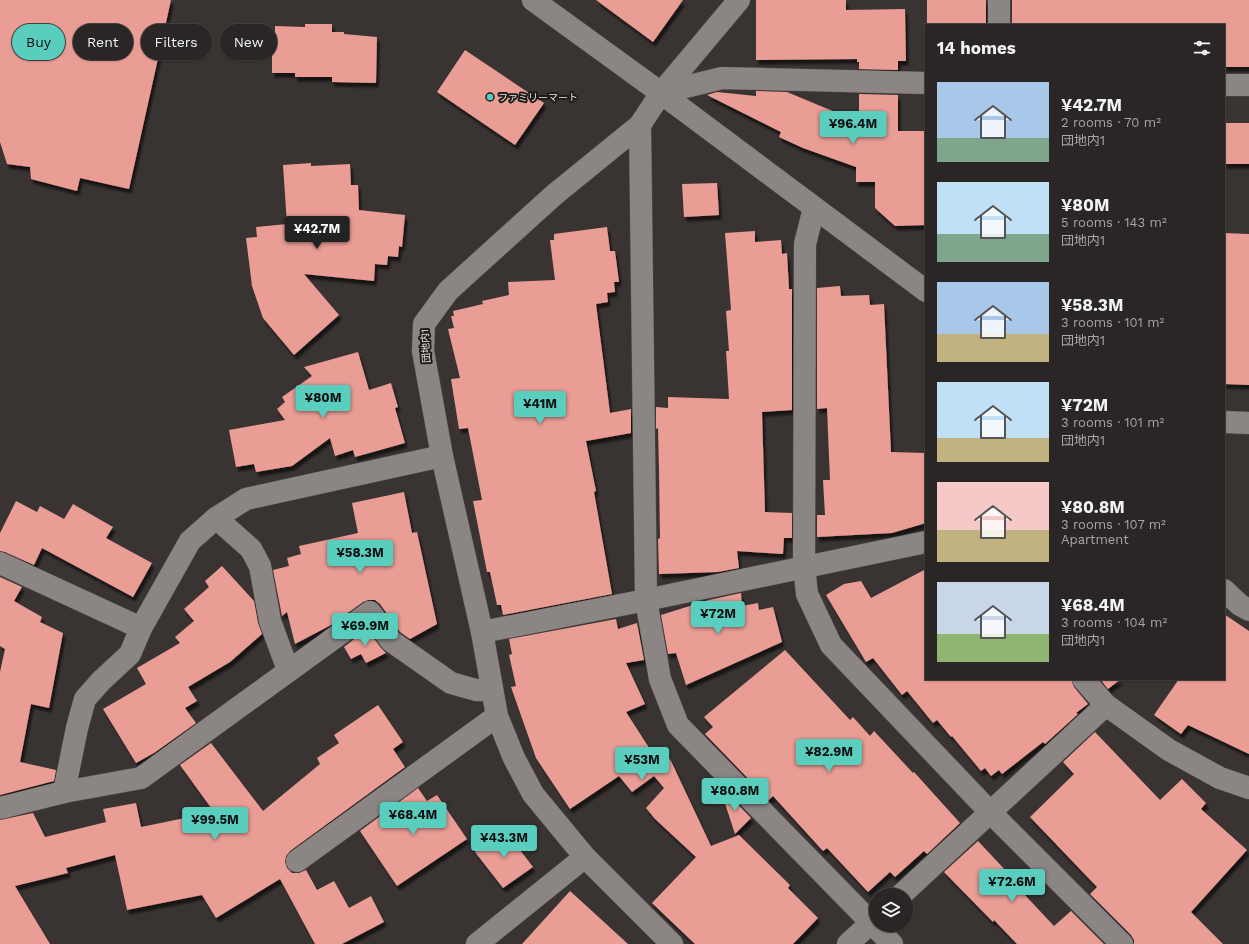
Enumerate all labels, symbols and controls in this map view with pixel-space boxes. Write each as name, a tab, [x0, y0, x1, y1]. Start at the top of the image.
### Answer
chip: Buy	[12, 24, 65, 60]
chip: Rent	[73, 24, 133, 60]
chip: Filters	[141, 24, 212, 60]
chip: New	[220, 24, 277, 60]
icon: filters	[1191, 37, 1213, 59]
text: 14 homes	[937, 38, 1016, 58]
marker: ファミリーマート	[485, 92, 495, 102]
place label: ファミリーマート	[498, 92, 578, 103]
text: ¥42.7M	[1061, 95, 1122, 115]
icon: home	[969, 98, 1017, 146]
pin: ¥96.4M	[820, 111, 886, 145]
text: 2 rooms · 70 m²	[1061, 115, 1161, 130]
text: ¥96.4M	[829, 116, 877, 131]
text: 団地内1	[1061, 133, 1105, 148]
text: ¥80M	[1061, 195, 1109, 215]
icon: home	[969, 198, 1017, 246]
text: 5 rooms · 143 m²	[1061, 215, 1167, 230]
pin: ¥42.7M	[284, 216, 350, 250]
text: ¥42.7M	[294, 221, 340, 236]
text: 団地内1	[1061, 233, 1105, 248]
text: ¥58.3M	[1061, 295, 1123, 315]
icon: home	[969, 298, 1017, 346]
text: 3 rooms · 101 m²	[1061, 315, 1164, 330]
street label: 団地内1	[419, 329, 432, 363]
text: 団地内1	[1061, 333, 1105, 348]
pin: ¥80M	[299, 385, 347, 419]
text: ¥80M	[304, 390, 342, 405]
pin: ¥41M	[516, 391, 564, 425]
text: ¥72M	[1061, 395, 1108, 415]
text: ¥41M	[523, 396, 557, 411]
icon: home	[969, 398, 1017, 446]
text: 3 rooms · 101 m²	[1061, 415, 1164, 430]
text: 団地内1	[1061, 433, 1105, 448]
text: ¥80.8M	[1061, 497, 1125, 517]
icon: home	[969, 498, 1017, 546]
text: 3 rooms · 107 m²	[1061, 517, 1166, 532]
text: Apartment	[1061, 532, 1129, 547]
pin: ¥58.3M	[327, 540, 393, 574]
text: ¥58.3M	[336, 545, 384, 560]
text: ¥68.4M	[1061, 595, 1125, 615]
icon: home	[969, 598, 1017, 646]
pin: ¥72M	[694, 601, 742, 635]
text: ¥72M	[700, 606, 736, 621]
pin: ¥69.9M	[332, 613, 398, 647]
text: 3 rooms · 104 m²	[1061, 615, 1167, 630]
text: ¥69.9M	[341, 618, 389, 633]
text: 団地内1	[1061, 633, 1105, 648]
pin: ¥82.9M	[796, 739, 862, 773]
text: ¥82.9M	[805, 744, 853, 759]
pin: ¥53M	[618, 747, 666, 781]
text: ¥53M	[624, 752, 660, 767]
pin: ¥80.8M	[702, 778, 768, 812]
text: ¥80.8M	[711, 783, 759, 798]
pin: ¥68.4M	[380, 802, 446, 836]
pin: ¥99.5M	[182, 807, 248, 841]
text: ¥68.4M	[389, 807, 437, 822]
text: ¥99.5M	[191, 812, 239, 827]
pin: ¥43.3M	[471, 825, 537, 859]
text: ¥43.3M	[480, 830, 528, 845]
pin: ¥72.6M	[979, 869, 1045, 903]
text: ¥72.6M	[988, 874, 1036, 889]
map controls	[869, 888, 913, 932]
button: layers	[869, 888, 913, 932]

